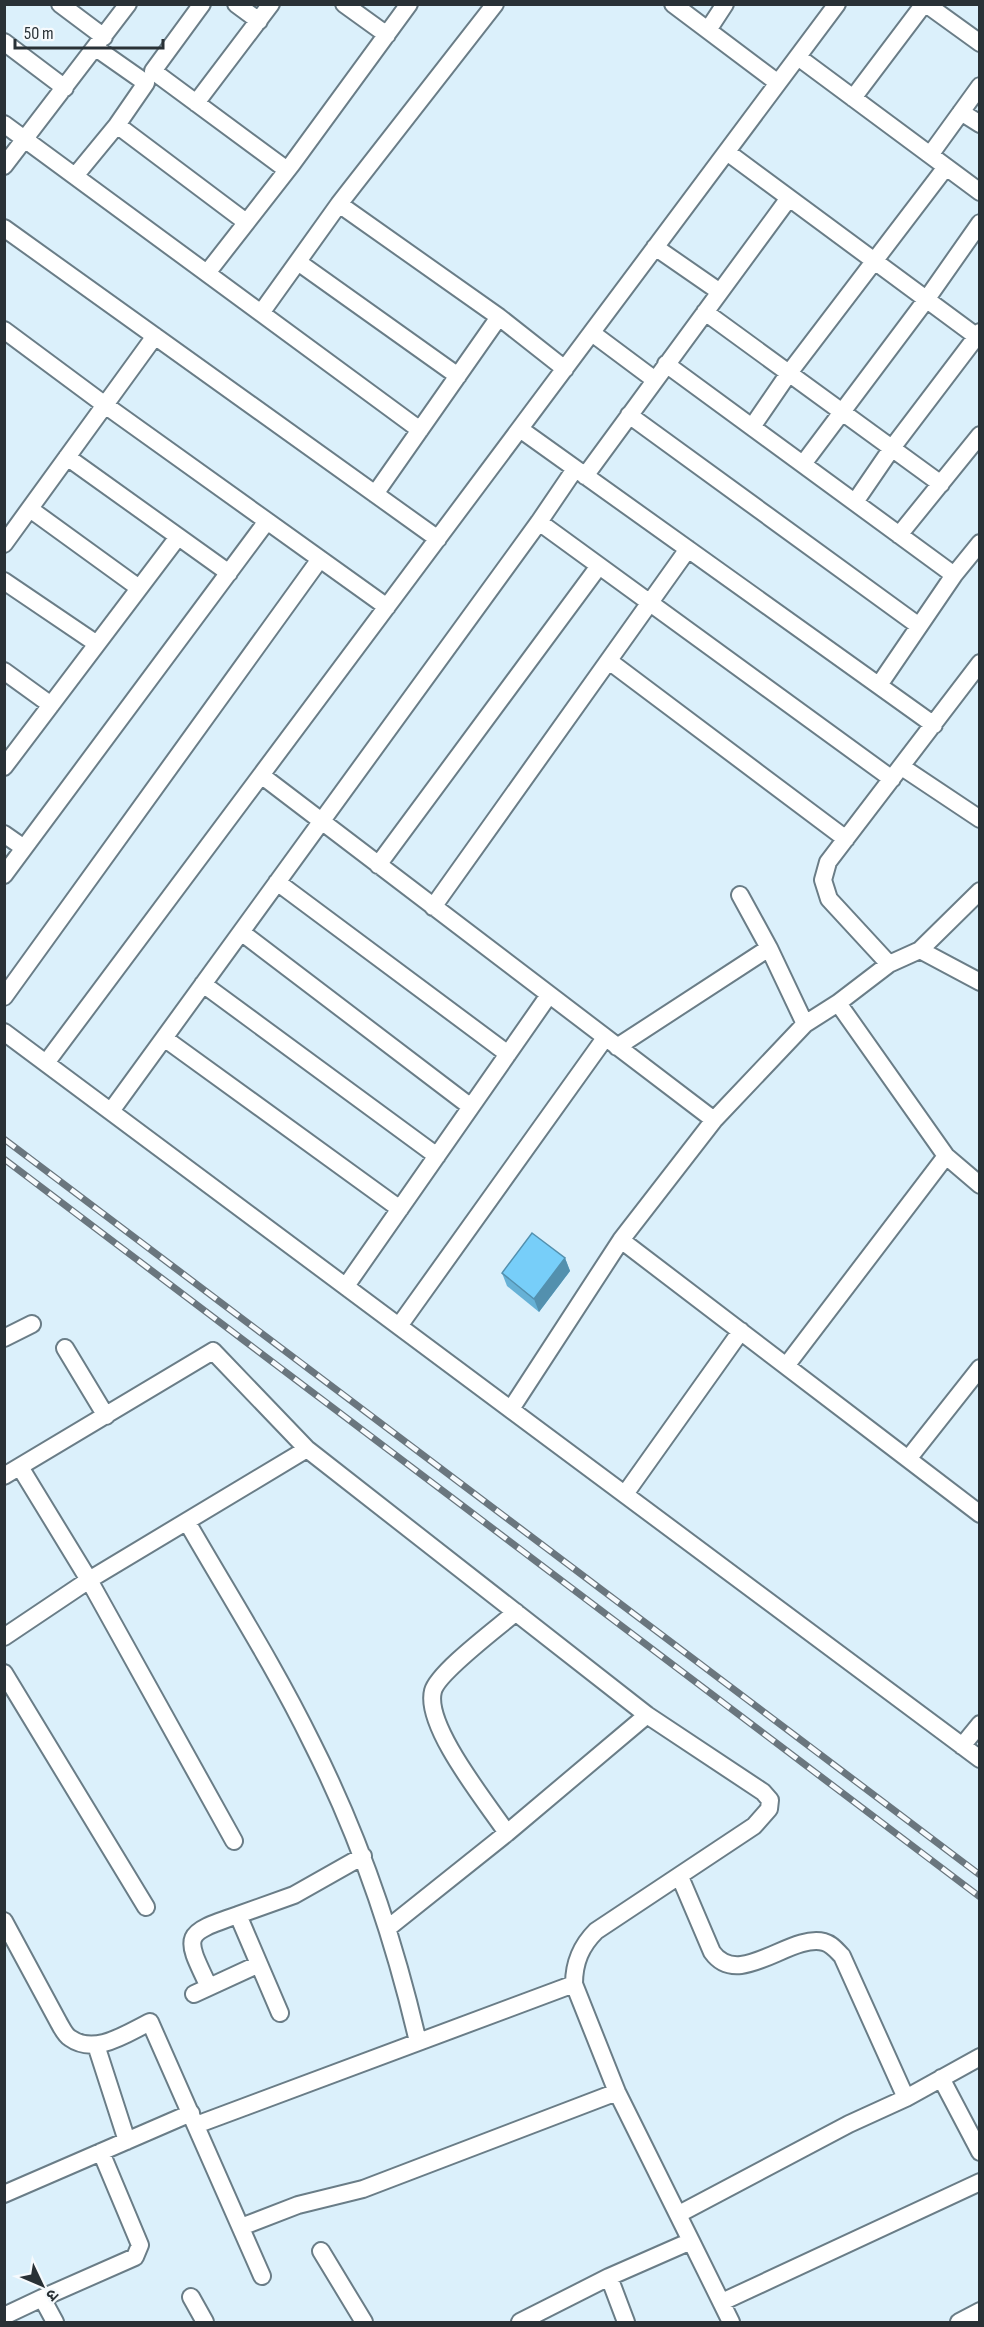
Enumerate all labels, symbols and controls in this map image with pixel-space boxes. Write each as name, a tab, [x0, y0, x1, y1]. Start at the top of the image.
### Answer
scale bar	[15, 12, 164, 50]
text: 50 m	[24, 23, 54, 44]
north arrow	[12, 2255, 72, 2315]
text: उ	[41, 2284, 62, 2305]

